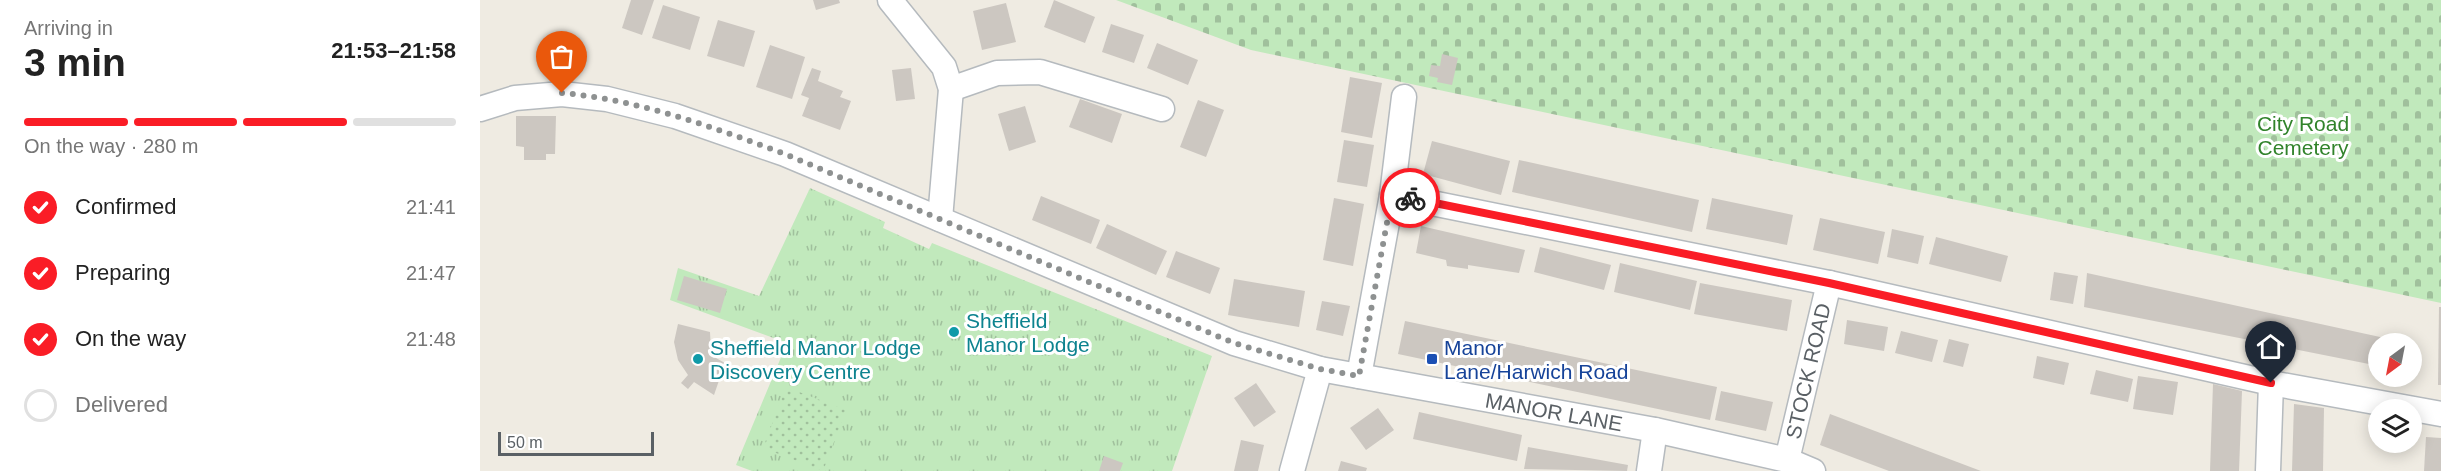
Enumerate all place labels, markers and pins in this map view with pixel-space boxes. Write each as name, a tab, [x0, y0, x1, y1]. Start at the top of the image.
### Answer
pin	[536, 31, 587, 93]
place label: Sheffield Manor Lodge	[966, 309, 1090, 356]
pin	[2245, 321, 2296, 383]
marker: Sheffield Manor Lodge	[947, 325, 961, 339]
place label: Sheffield Manor Lodge Discovery Centre	[710, 336, 921, 383]
place label: Manor Lane/Harwich Road	[1444, 336, 1628, 383]
marker: Sheffield Manor Lodge Discovery Centre	[691, 352, 705, 366]
marker: Manor Lane/Harwich Road	[1425, 352, 1439, 366]

